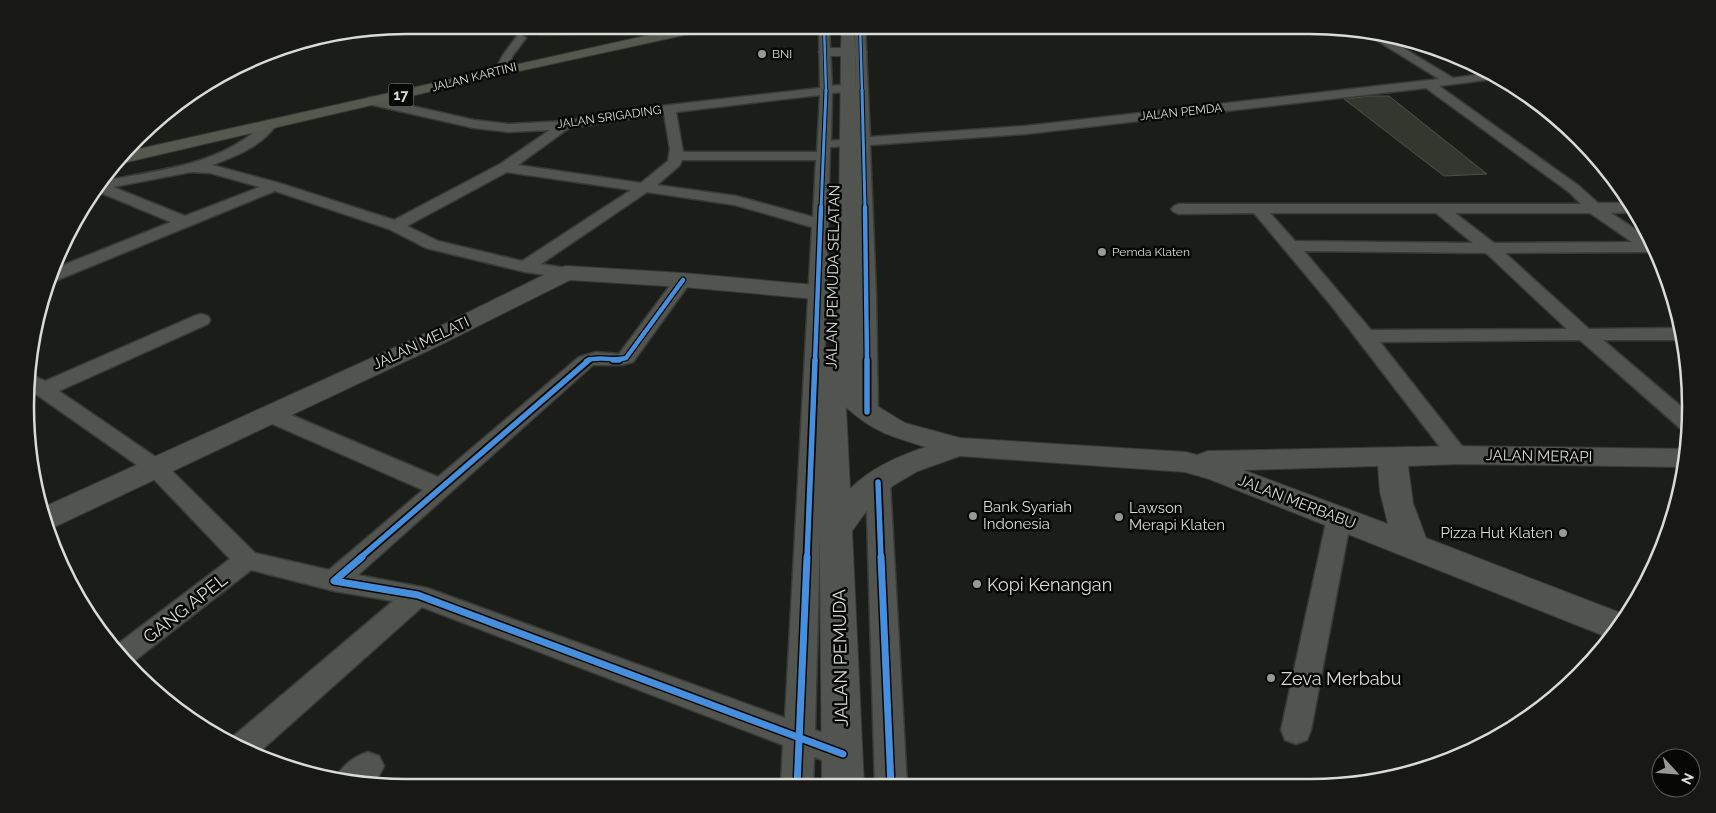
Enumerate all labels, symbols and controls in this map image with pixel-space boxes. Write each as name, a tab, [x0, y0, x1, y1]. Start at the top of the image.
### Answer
place label: BNI	[772, 47, 792, 61]
marker: BNI	[756, 48, 768, 60]
street label: JALAN KARTINI	[430, 60, 518, 94]
road number: 17	[388, 84, 414, 106]
street label: JALAN PEMDA	[1139, 101, 1223, 123]
street label: JALAN SRIGADING	[556, 103, 662, 131]
street label: JALAN PEMUDA SELATAN	[822, 185, 844, 369]
place label: Pemda Klaten	[1112, 245, 1190, 259]
marker: Pemda Klaten	[1096, 246, 1108, 258]
street label: JALAN MELATI	[370, 313, 472, 373]
street label: JALAN MERAPI	[1486, 446, 1592, 466]
street label: JALAN MERBABU	[1236, 471, 1358, 533]
place label: Bank Syariah Indonesia	[983, 498, 1072, 533]
place label: Lawson Merapi Klaten	[1129, 499, 1225, 534]
marker: Bank Syariah Indonesia	[967, 510, 979, 522]
marker: Lawson Merapi Klaten	[1113, 511, 1125, 523]
place label: Pizza Hut Klaten	[1441, 524, 1553, 542]
marker: Pizza Hut Klaten	[1557, 527, 1569, 539]
street label: GANG APEL	[139, 568, 232, 647]
place label: Kopi Kenangan	[987, 574, 1112, 595]
marker: Kopi Kenangan	[971, 578, 983, 590]
street label: JALAN PEMUDA	[828, 589, 852, 727]
place label: Zeva Merbabu	[1281, 668, 1401, 689]
marker: Zeva Merbabu	[1265, 672, 1277, 684]
north arrow	[1651, 748, 1701, 798]
text: N	[1678, 770, 1697, 787]

